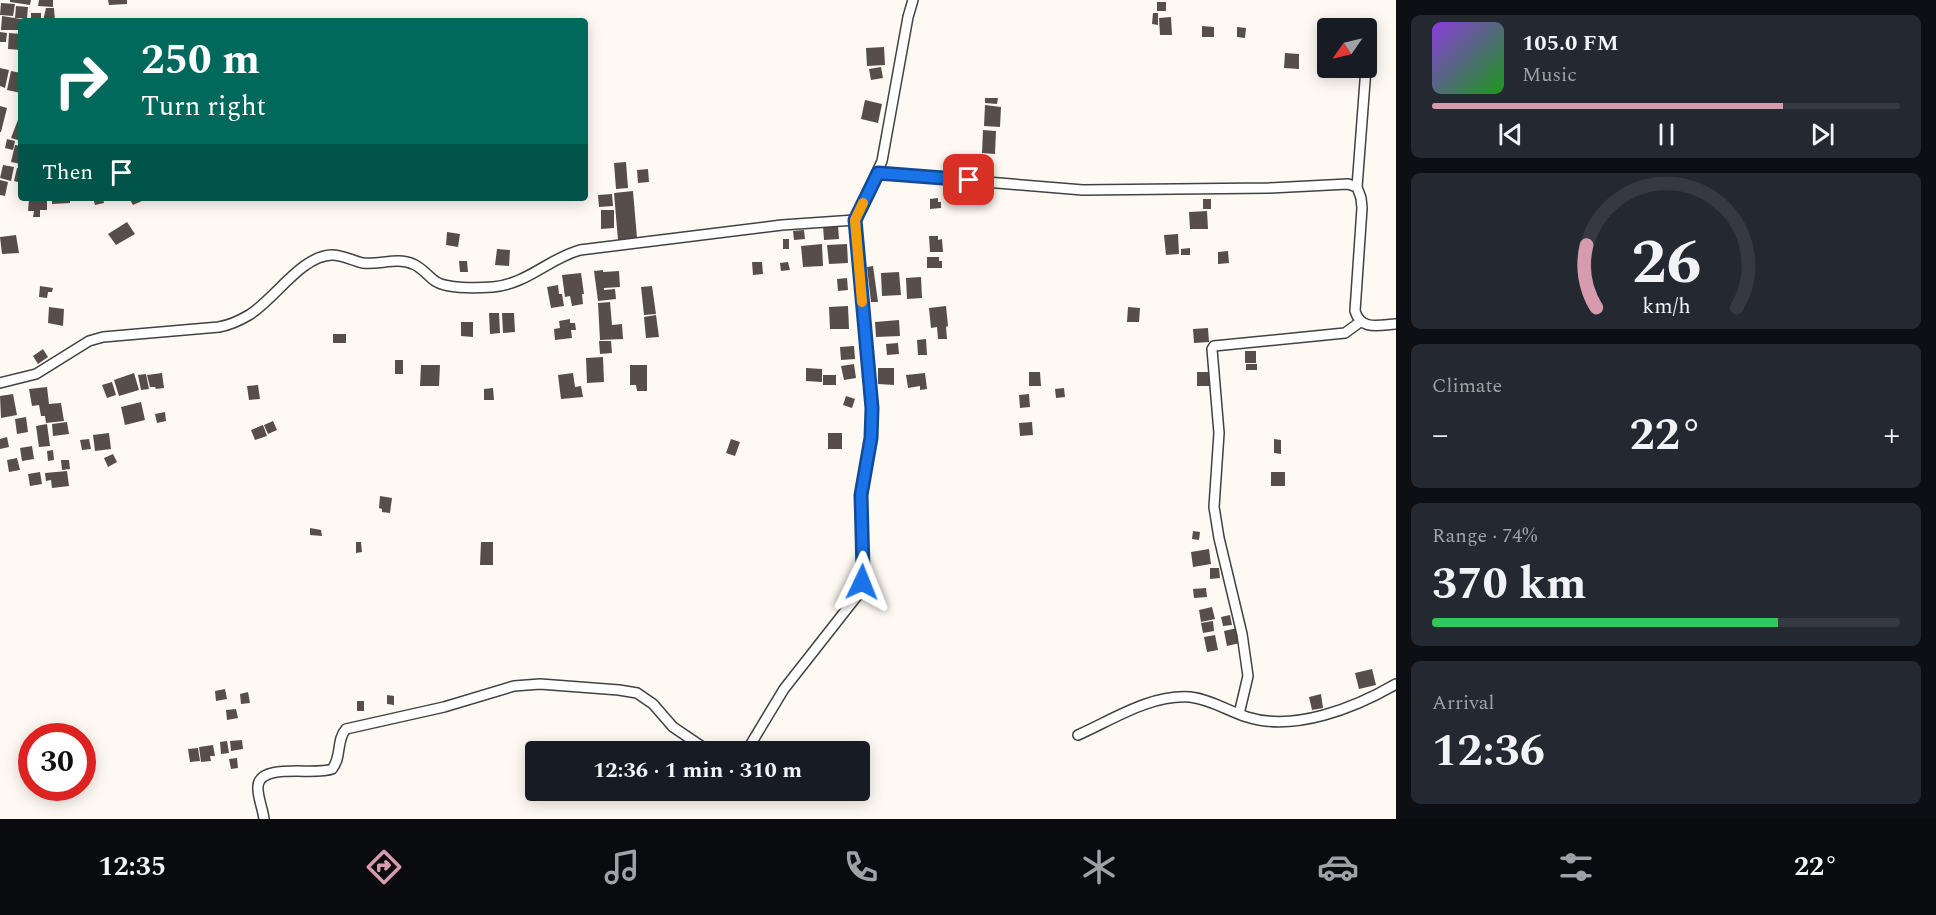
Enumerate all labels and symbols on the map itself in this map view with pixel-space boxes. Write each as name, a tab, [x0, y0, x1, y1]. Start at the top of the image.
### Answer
north arrow	[1317, 18, 1377, 78]
pin	[943, 154, 994, 205]
position arrow	[830, 550, 894, 614]
speed limit sign: 30	[18, 723, 96, 801]

